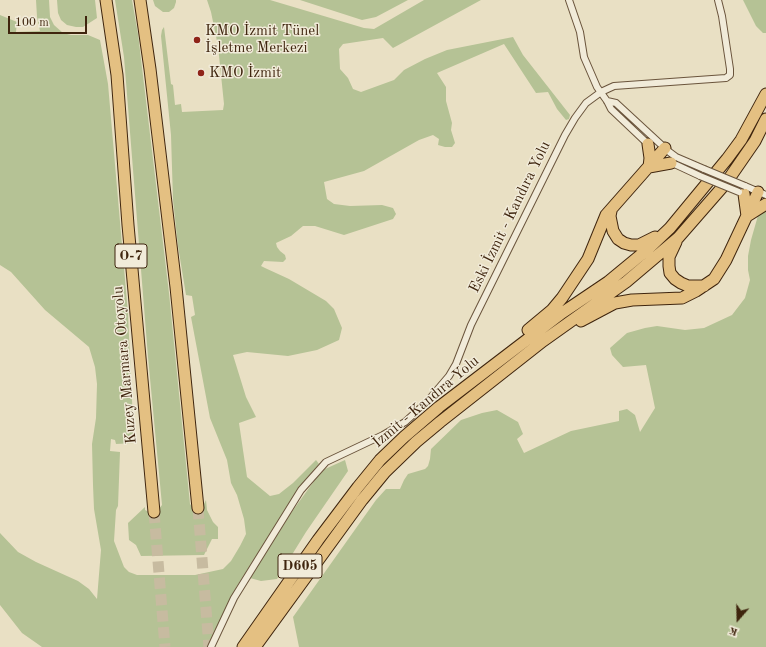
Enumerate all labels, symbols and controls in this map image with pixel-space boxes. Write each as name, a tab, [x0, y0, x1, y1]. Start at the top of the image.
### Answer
scale bar	[10, 8, 89, 34]
text: 100 m	[15, 17, 49, 29]
place label: KMO İzmit Tünel İşletme Merkezi	[205, 22, 319, 57]
marker: KMO İzmit Tünel İşletme Merkezi	[192, 35, 202, 45]
place label: KMO İzmit	[209, 64, 281, 82]
marker: KMO İzmit	[196, 68, 206, 78]
street label: Eski İzmit - Kandıra Yolu	[465, 138, 555, 296]
road number: O-7	[115, 244, 147, 268]
street label: Kuzey Marmara Otoyolu	[109, 285, 141, 445]
street label: İzmit - Kandıra Yolu	[369, 352, 483, 452]
road number: D605	[278, 554, 322, 578]
north arrow	[718, 599, 758, 639]
text: K	[728, 624, 740, 637]

